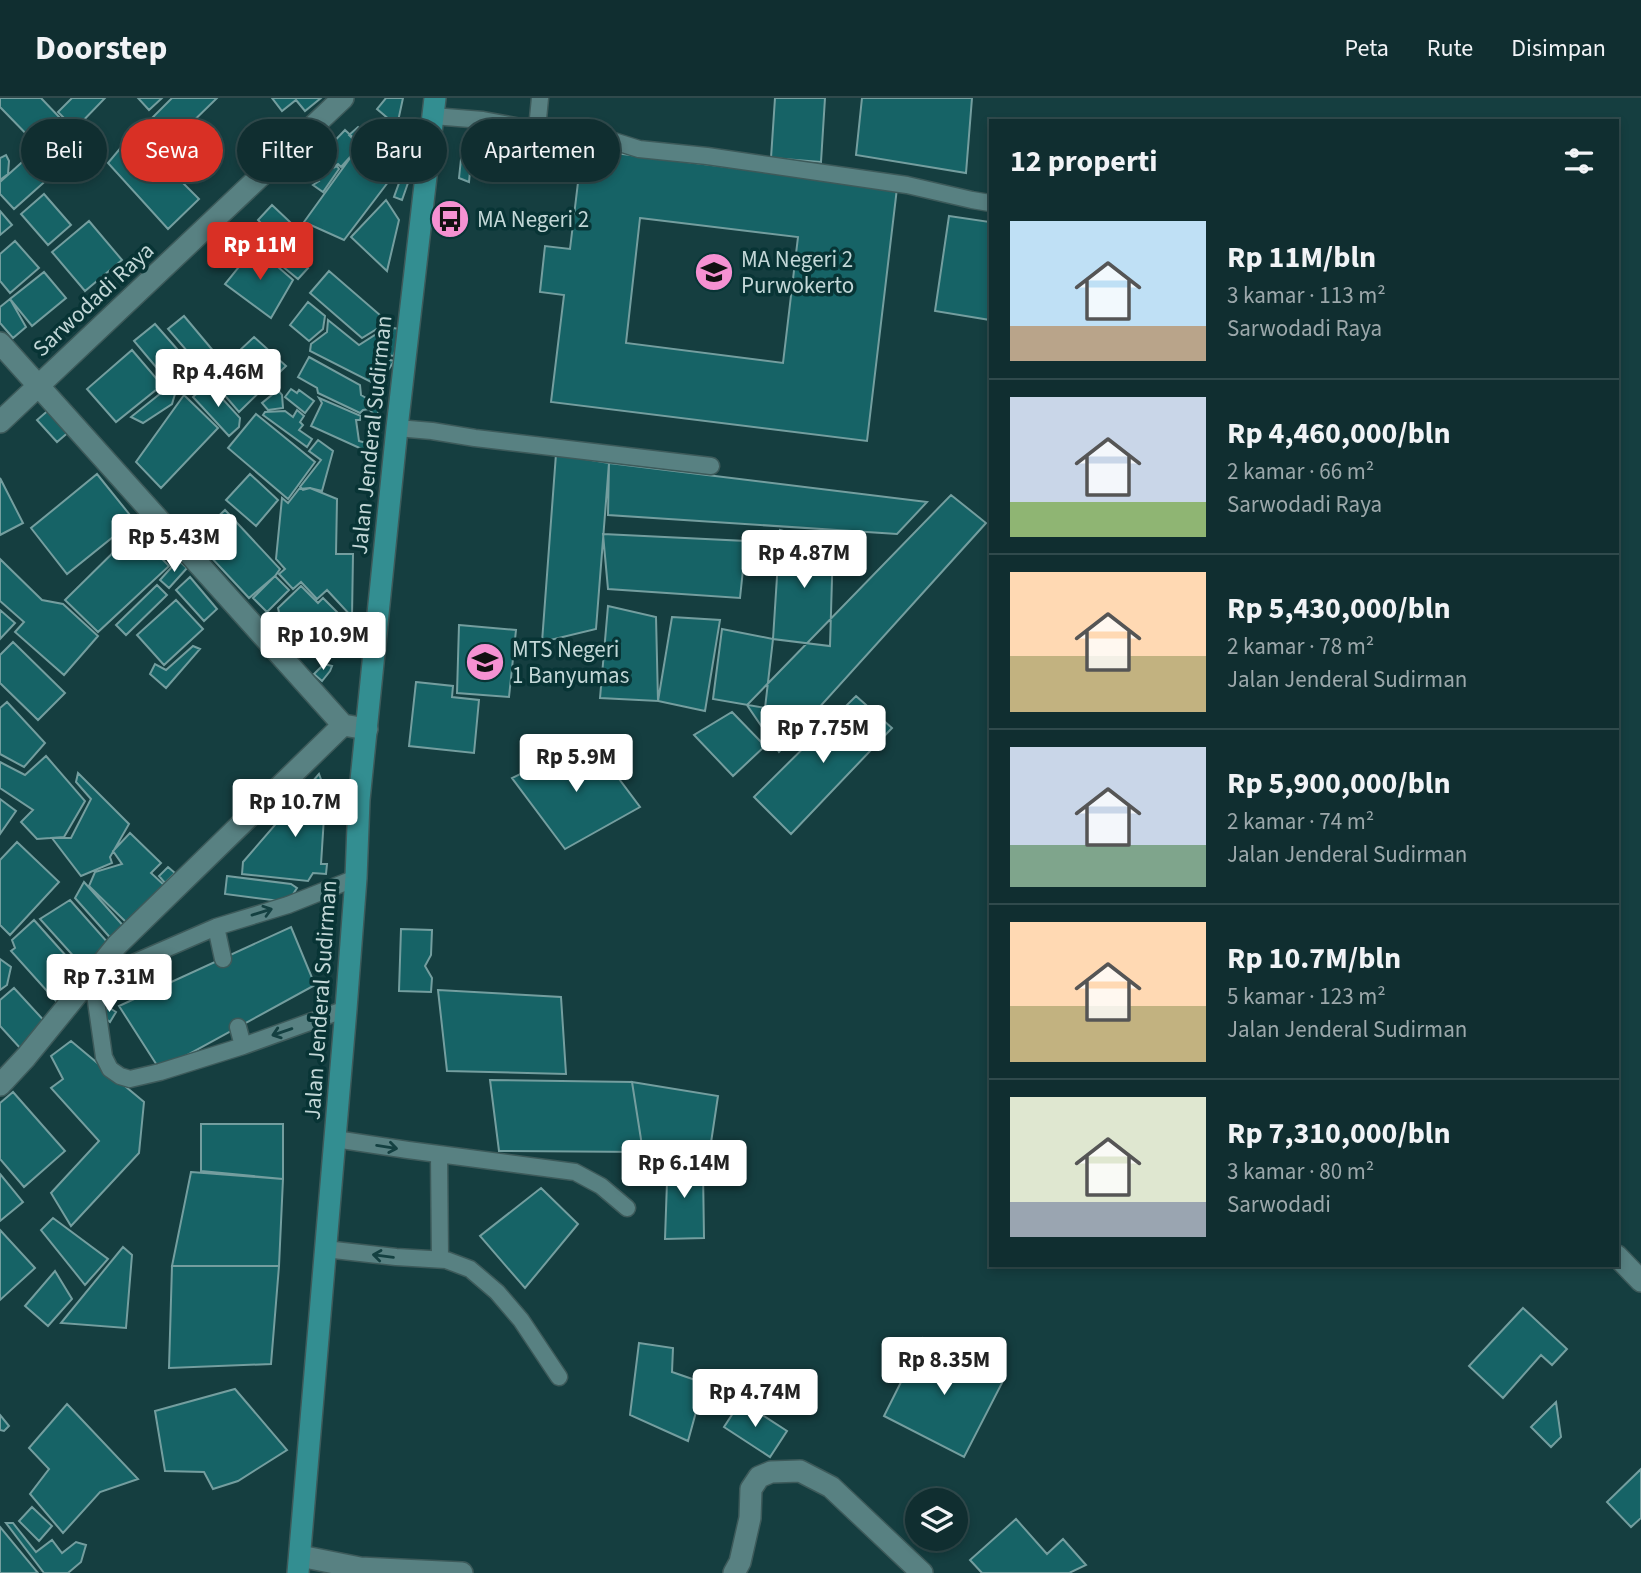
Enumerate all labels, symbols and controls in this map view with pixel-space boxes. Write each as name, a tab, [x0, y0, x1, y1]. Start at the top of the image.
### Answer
text: Doorstep	[35, 25, 167, 72]
text: Peta	[1344, 31, 1389, 66]
text: Rute	[1427, 31, 1473, 66]
text: Disimpan	[1511, 31, 1606, 66]
chip: Beli	[21, 119, 107, 182]
chip: Sewa	[121, 119, 223, 182]
chip: Filter	[237, 119, 337, 182]
chip: Baru	[351, 119, 447, 182]
chip: Apartemen	[461, 119, 620, 182]
text: 12 properti	[1010, 140, 1158, 183]
icon: filters	[1560, 142, 1598, 180]
bus stop icon: MA Negeri 2	[429, 198, 471, 240]
place label: MA Negeri 2	[477, 203, 589, 236]
pin: Rp 11M	[203, 222, 317, 282]
text: Rp 11M	[223, 228, 297, 261]
street label: Sarwodadi Raya	[25, 234, 161, 364]
text: Rp 11M/bln	[1227, 236, 1376, 279]
place label: MA Negeri 2 Purwokerto	[741, 243, 854, 302]
icon: home	[1066, 249, 1150, 333]
school or university icon: MA Negeri 2 Purwokerto	[693, 251, 735, 293]
text: 3 kamar · 113 m²	[1227, 279, 1386, 312]
text: Sarwodadi Raya	[1227, 312, 1382, 345]
street label: Jalan Jenderal Sudirman	[343, 314, 400, 556]
pin: Rp 4.46M	[146, 350, 290, 409]
text: Rp 4.46M	[172, 355, 264, 388]
text: Rp 4,460,000/bln	[1227, 412, 1451, 455]
icon: home	[1066, 425, 1150, 509]
text: 2 kamar · 66 m²	[1227, 455, 1374, 488]
text: Sarwodadi Raya	[1227, 488, 1382, 521]
pin: Rp 5.43M	[102, 514, 246, 574]
text: Rp 5.43M	[128, 520, 220, 553]
pin: Rp 4.87M	[732, 531, 876, 590]
text: Rp 4.87M	[758, 536, 850, 569]
text: Rp 5,430,000/bln	[1227, 587, 1451, 630]
icon: home	[1066, 600, 1150, 684]
pin: Rp 10.9M	[251, 612, 395, 672]
text: Rp 10.9M	[277, 618, 369, 651]
text: 2 kamar · 78 m²	[1227, 630, 1374, 663]
place label: MTS Negeri 1 Banyumas	[512, 633, 629, 692]
school or university icon: MTS Negeri 1 Banyumas	[464, 641, 506, 683]
text: Jalan Jenderal Sudirman	[1227, 663, 1467, 696]
pin: Rp 7.75M	[751, 706, 895, 765]
text: Rp 7.75M	[777, 711, 869, 744]
pin: Rp 5.9M	[511, 734, 641, 794]
text: Rp 5.9M	[536, 740, 616, 773]
text: Rp 5,900,000/bln	[1227, 762, 1451, 805]
icon: home	[1066, 775, 1150, 859]
pin: Rp 10.7M	[223, 780, 367, 839]
text: Rp 10.7M	[249, 785, 341, 818]
text: 2 kamar · 74 m²	[1227, 805, 1374, 838]
text: Jalan Jenderal Sudirman	[1227, 838, 1467, 871]
street label: Jalan Jenderal Sudirman	[296, 879, 345, 1121]
one-way arrow	[251, 905, 273, 918]
text: Rp 10.7M/bln	[1227, 937, 1401, 980]
icon: home	[1066, 950, 1150, 1034]
pin: Rp 7.31M	[37, 954, 181, 1014]
text: Rp 7.31M	[63, 960, 155, 993]
text: 5 kamar · 123 m²	[1227, 980, 1386, 1013]
text: Jalan Jenderal Sudirman	[1227, 1013, 1467, 1046]
one-way arrow	[271, 1027, 293, 1039]
text: Rp 7,310,000/bln	[1227, 1112, 1451, 1155]
icon: home	[1066, 1125, 1150, 1209]
pin: Rp 6.14M	[612, 1140, 756, 1200]
one-way arrow	[375, 1141, 398, 1154]
text: Rp 6.14M	[638, 1146, 730, 1179]
text: 3 kamar · 80 m²	[1227, 1155, 1374, 1188]
text: Sarwodadi	[1227, 1188, 1331, 1221]
one-way arrow	[372, 1249, 395, 1262]
pin: Rp 8.35M	[872, 1338, 1016, 1397]
text: Rp 8.35M	[898, 1343, 990, 1376]
pin: Rp 4.74M	[683, 1370, 827, 1429]
text: Rp 4.74M	[709, 1375, 801, 1408]
map controls	[905, 1488, 968, 1551]
button: layers	[905, 1488, 968, 1551]

